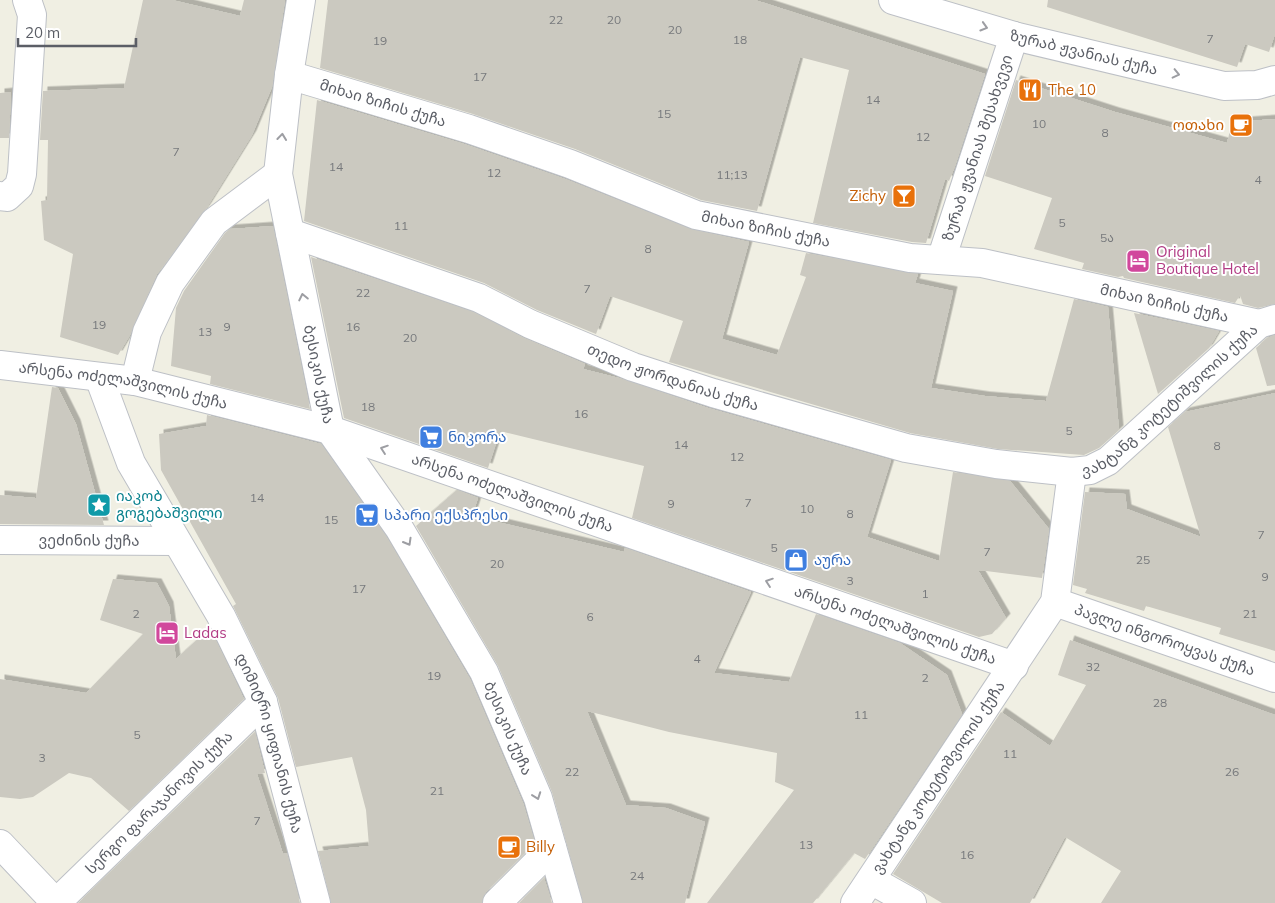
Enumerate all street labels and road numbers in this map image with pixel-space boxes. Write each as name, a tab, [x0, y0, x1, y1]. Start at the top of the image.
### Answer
street label: ზურაბ ჟვანიას ქუჩა	[1008, 25, 1160, 79]
street label: ზურაბ ჟვანიას შესახვევი	[938, 52, 1016, 243]
street label: მიხაი ზიჩის ქუჩა	[317, 75, 449, 131]
street label: მიხაი ზიჩის ქუჩა	[700, 206, 832, 251]
street label: მიხაი ზიჩის ქუჩა	[1098, 279, 1231, 326]
street label: ვახტანგ კოტეტიშვილის ქუჩა	[1081, 320, 1261, 480]
street label: ბესიკის ქუჩა	[300, 323, 339, 425]
street label: თედო ჟორდანიას ქუჩა	[585, 339, 761, 415]
street label: არსენა ოძელაშვილის ქუჩა	[18, 357, 230, 413]
street label: არსენა ოძელაშვილის ქუჩა	[409, 449, 616, 536]
street label: ვეძინის ქუჩა	[38, 530, 140, 550]
street label: არსენა ოძელაშვილის ქუჩა	[792, 581, 999, 668]
street label: პავლე ინგოროყვას ქუჩა	[1072, 599, 1258, 679]
street label: დიმიტრი ყიფიანის ქუჩა	[231, 650, 307, 835]
street label: ვახტანგ კოტეტიშვილის ქუჩა	[867, 677, 1009, 877]
street label: ბესიკის ქუჩა	[480, 678, 537, 778]
street label: სერგო ფარაჯანოვის ქუჩა	[81, 727, 237, 878]

